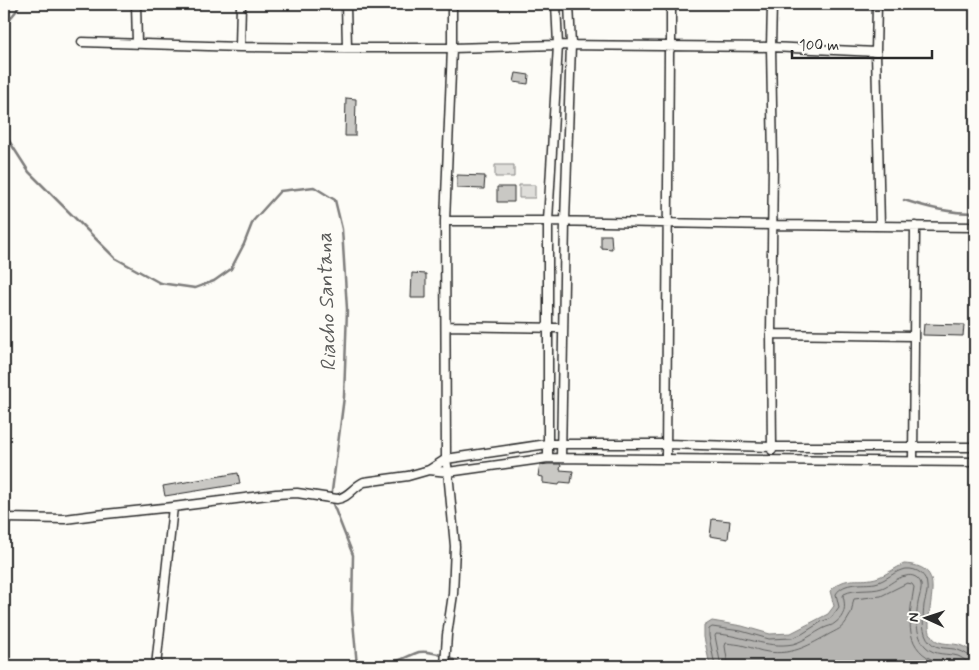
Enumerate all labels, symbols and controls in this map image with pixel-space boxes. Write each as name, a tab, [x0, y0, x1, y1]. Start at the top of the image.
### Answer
scale bar	[792, 28, 932, 60]
text: 100 m	[799, 36, 839, 56]
water label: Riacho Santana	[311, 232, 343, 372]
north arrow	[902, 592, 952, 642]
text: N	[905, 612, 923, 623]

